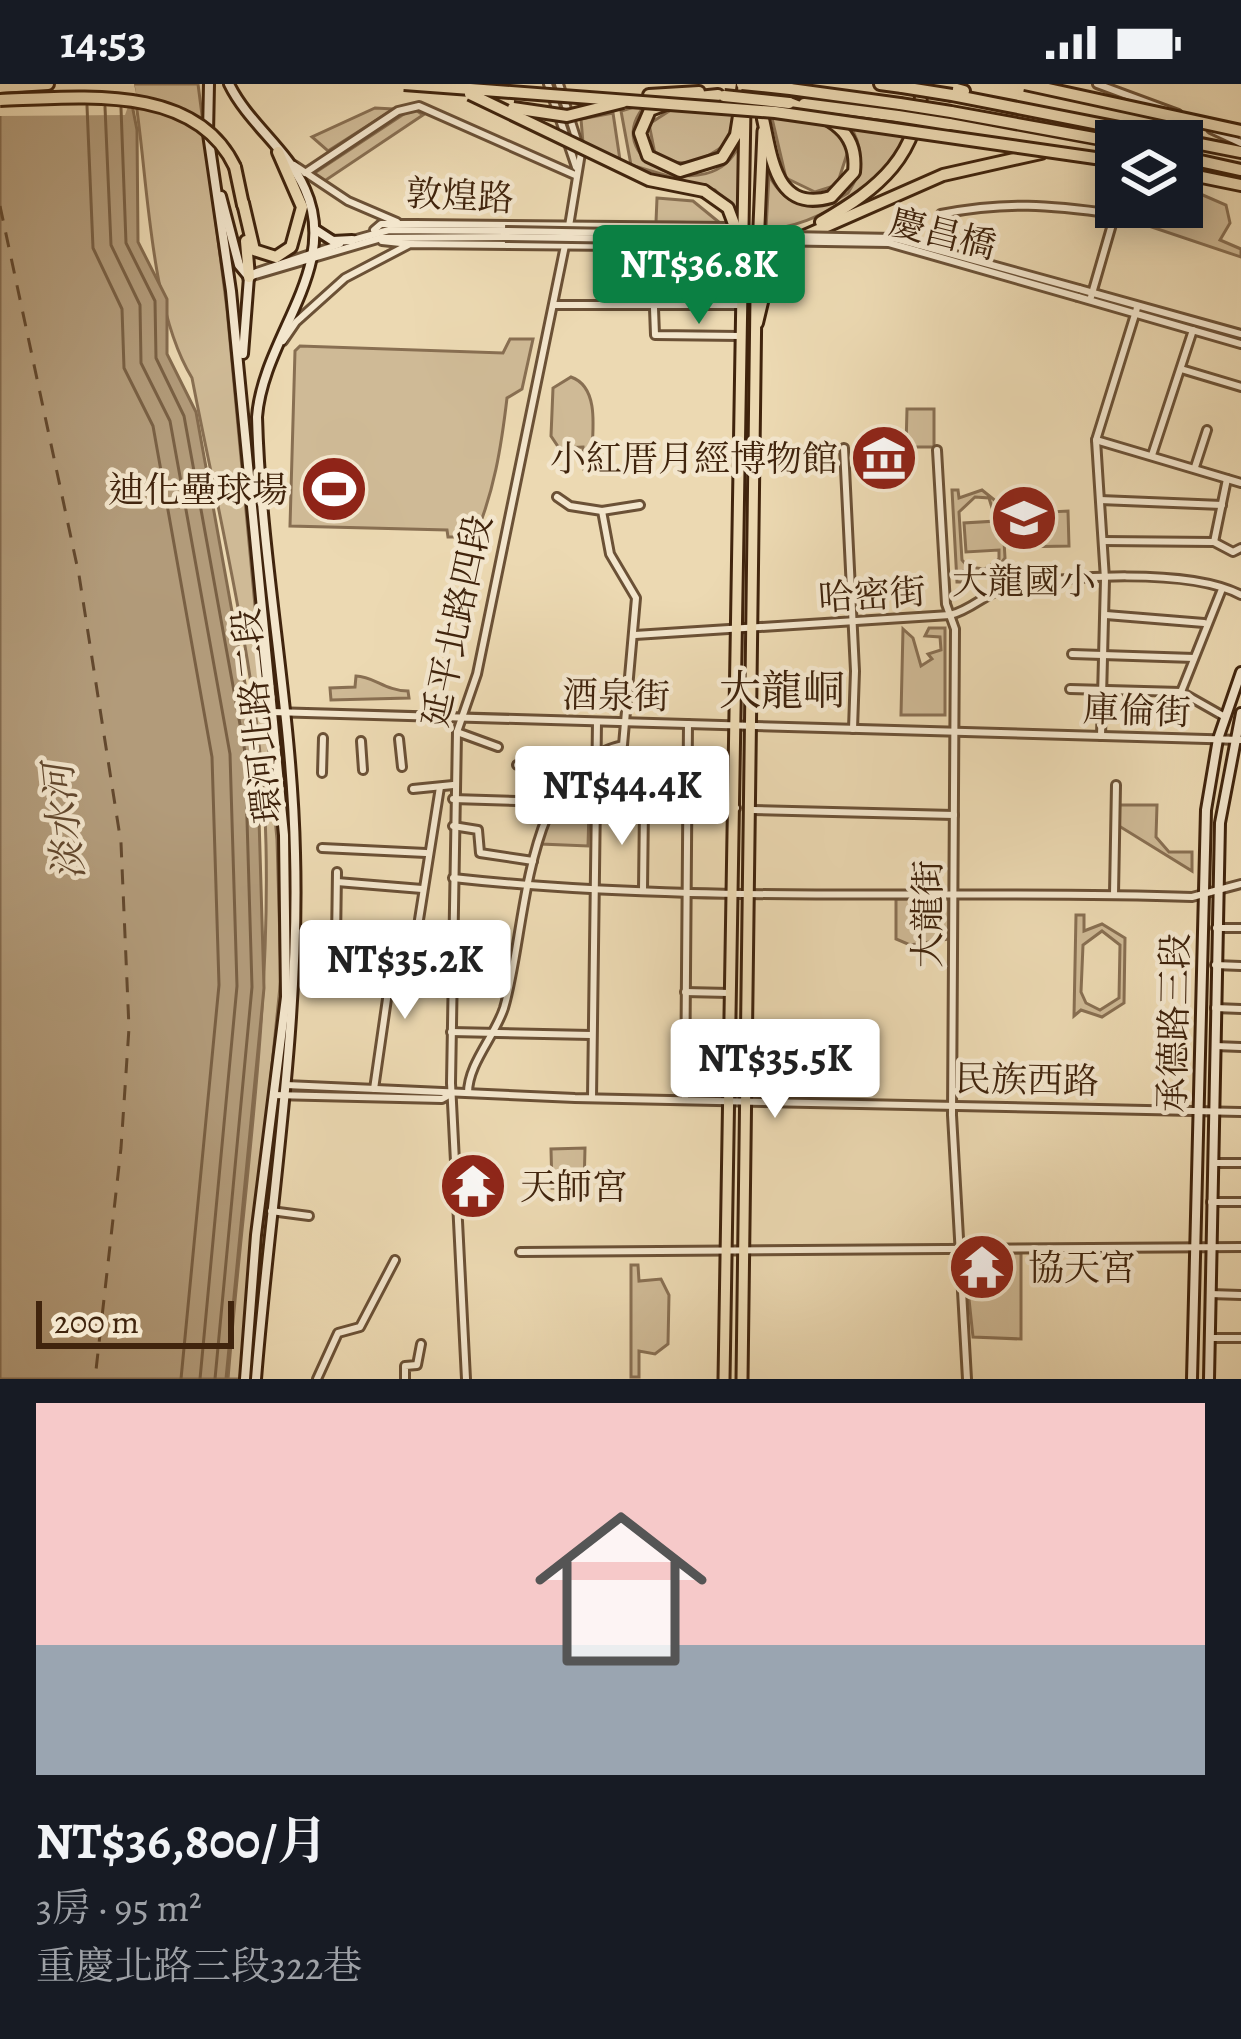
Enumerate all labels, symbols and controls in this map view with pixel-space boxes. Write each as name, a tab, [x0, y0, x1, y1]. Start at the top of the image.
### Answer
text: 14:53	[60, 11, 147, 73]
map controls	[1095, 120, 1203, 228]
button: layers	[1095, 120, 1203, 228]
street label: 敦煌路	[405, 168, 515, 223]
street label: 慶昌橋	[885, 197, 1001, 270]
pin: NT$36.8K	[575, 225, 823, 327]
text: NT$36.8K	[620, 237, 778, 290]
museum icon: 小紅厝月經博物館	[849, 423, 919, 493]
place label: 小紅厝月經博物館	[550, 434, 838, 483]
sports icon: 迪化壘球場	[299, 454, 369, 524]
place label: 迪化壘球場	[108, 465, 288, 514]
school or university icon: 大龍國小	[989, 483, 1059, 553]
street label: 延平北路四段	[410, 510, 503, 732]
place label: 大龍國小	[952, 557, 1096, 606]
street label: 哈密街	[816, 566, 928, 623]
street label: 環河北路二段	[221, 606, 292, 826]
district label: 大龍峒	[719, 662, 845, 719]
street label: 酒泉街	[562, 670, 670, 721]
street label: 庫倫街	[1082, 684, 1192, 737]
pin: NT$44.4K	[498, 746, 746, 848]
water label: 淡水河	[30, 755, 96, 883]
text: NT$44.4K	[542, 758, 702, 811]
street label: 大龍街	[903, 860, 952, 968]
pin: NT$35.2K	[281, 920, 529, 1022]
text: NT$35.2K	[327, 932, 483, 985]
street label: 承德路三段	[1147, 933, 1200, 1113]
pin: NT$35.5K	[651, 1019, 899, 1121]
text: NT$35.5K	[698, 1031, 852, 1084]
street label: 民族西路	[955, 1054, 1099, 1105]
temple icon: 天師宮	[438, 1151, 508, 1221]
place label: 天師宮	[520, 1162, 628, 1211]
temple icon: 協天宮	[947, 1232, 1017, 1302]
place label: 協天宮	[1028, 1243, 1136, 1292]
scale bar	[36, 1295, 234, 1348]
text: 200 m	[54, 1299, 139, 1344]
icon: home	[513, 1481, 729, 1697]
text: NT$36,800/月	[36, 1806, 328, 1876]
text: 3房 · 95 m²	[36, 1881, 202, 1934]
text: 重慶北路三段322巷	[36, 1939, 362, 1992]

